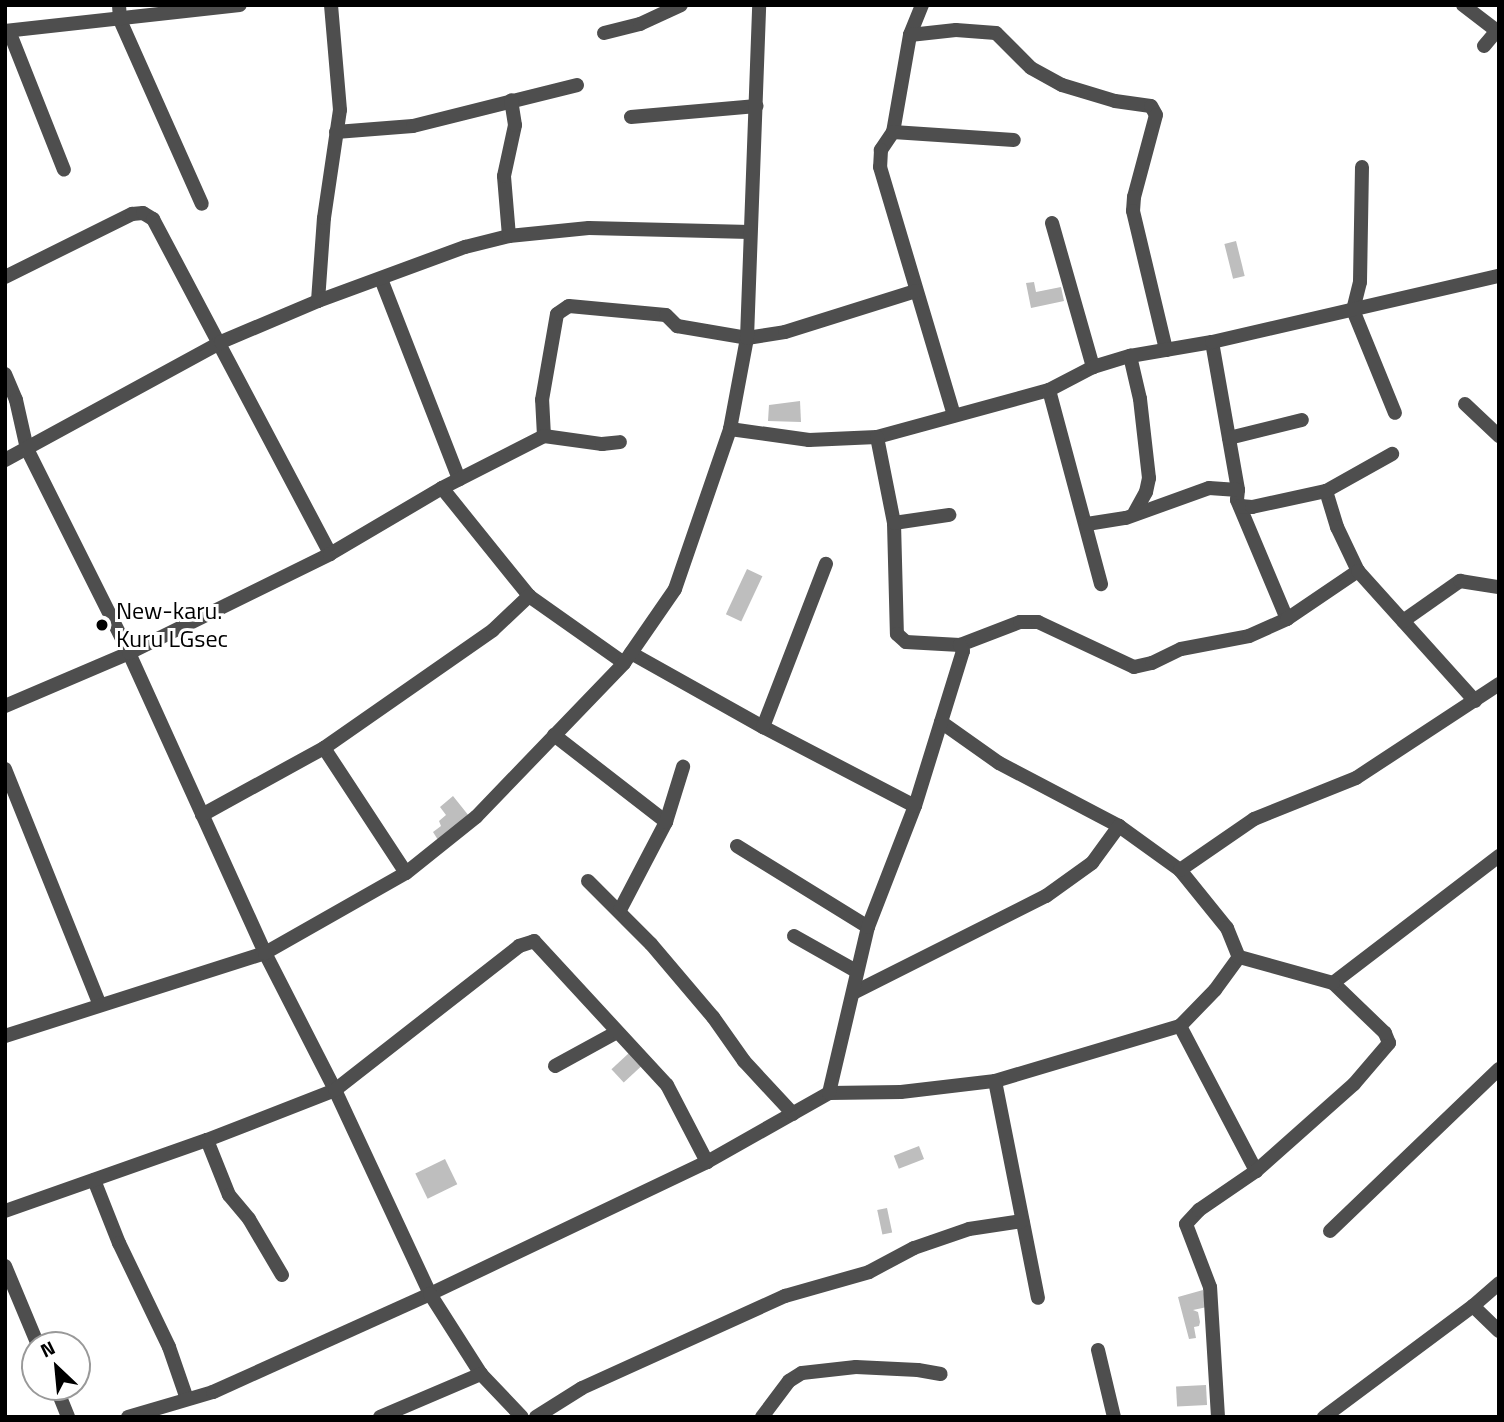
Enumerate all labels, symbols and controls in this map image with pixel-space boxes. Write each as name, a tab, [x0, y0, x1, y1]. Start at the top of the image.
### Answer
place label: New-karu. Kuru LGsec	[116, 597, 228, 653]
marker: New-karu. Kuru LGsec	[94, 617, 110, 633]
north arrow	[21, 1331, 91, 1401]
text: N	[35, 1333, 60, 1364]

